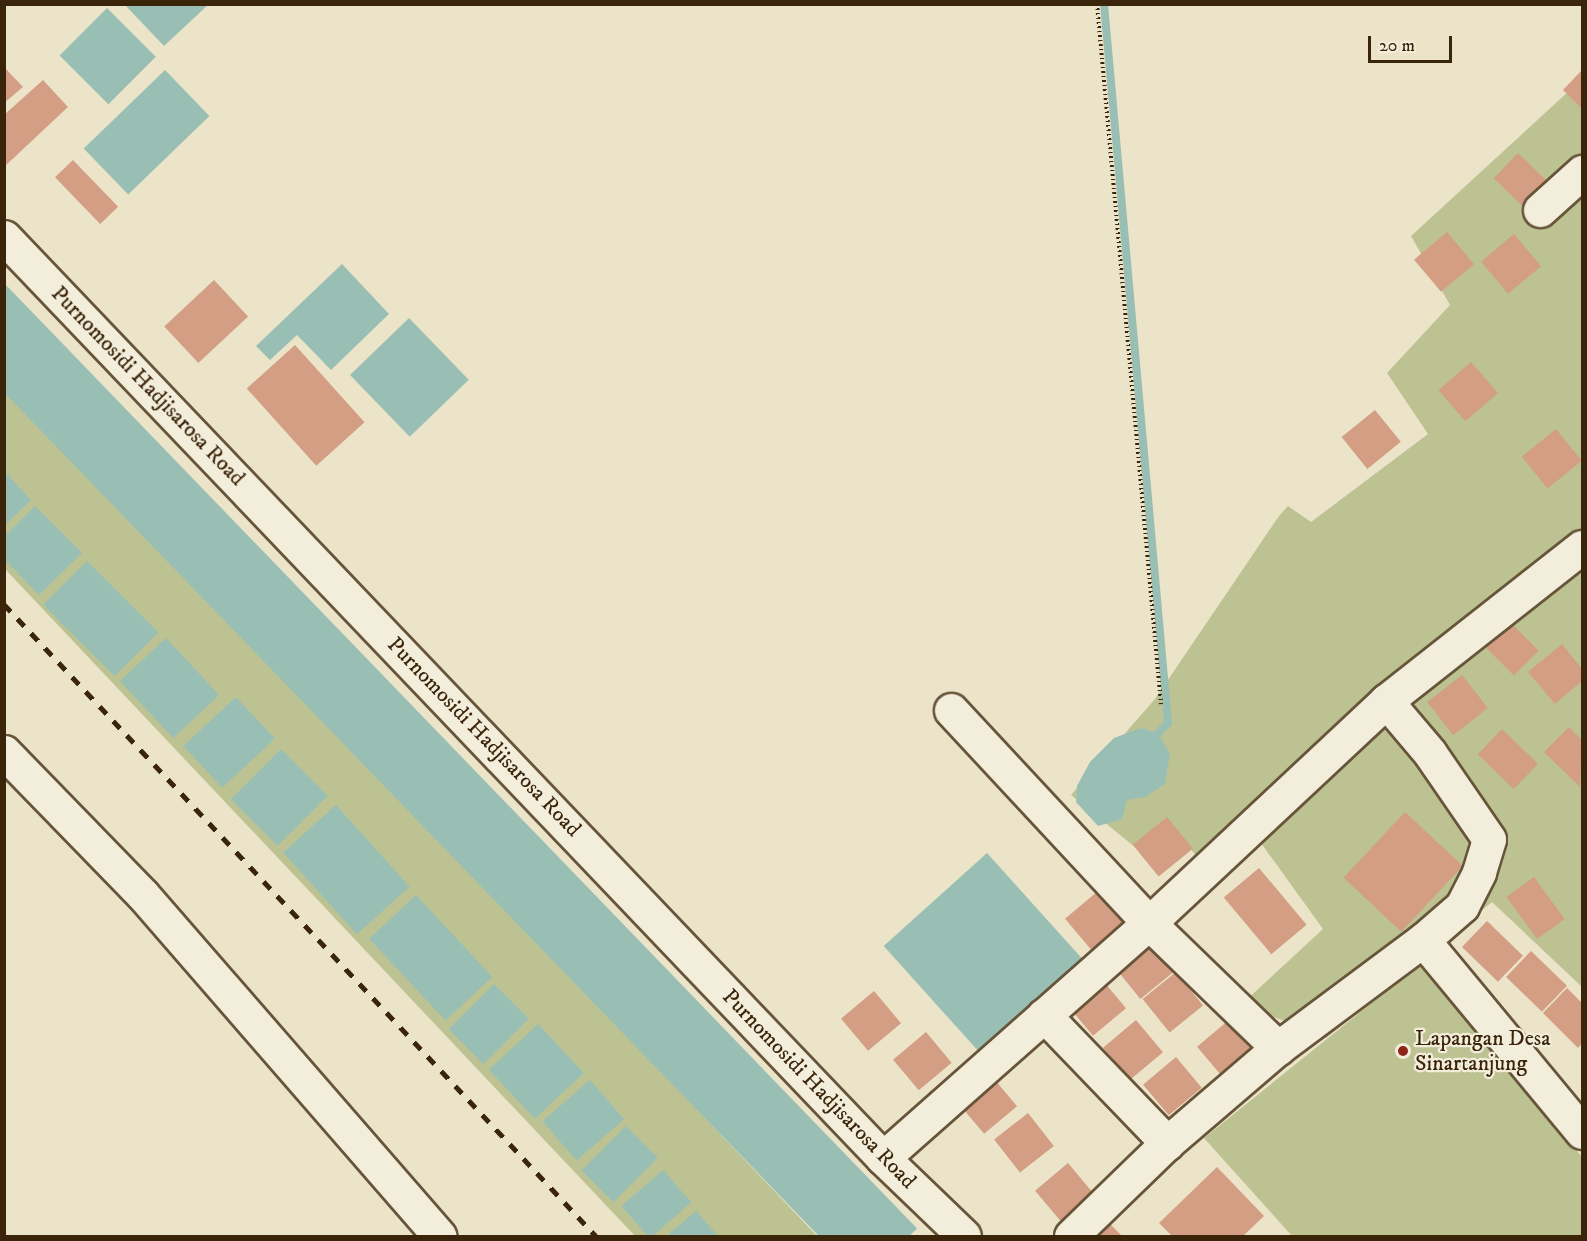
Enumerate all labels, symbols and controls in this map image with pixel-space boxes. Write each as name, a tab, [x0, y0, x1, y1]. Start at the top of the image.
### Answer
scale bar	[1371, 24, 1455, 62]
text: 20 m	[1379, 35, 1415, 57]
street label: Purnomosidi Hadjisarosa Road	[46, 281, 250, 491]
street label: Purnomosidi Hadjisarosa Road	[382, 632, 586, 842]
street label: Purnomosidi Hadjisarosa Road	[717, 984, 921, 1194]
place label: Lapangan Desa Sinartanjung	[1415, 1025, 1551, 1076]
marker: Lapangan Desa Sinartanjung	[1396, 1044, 1410, 1058]

